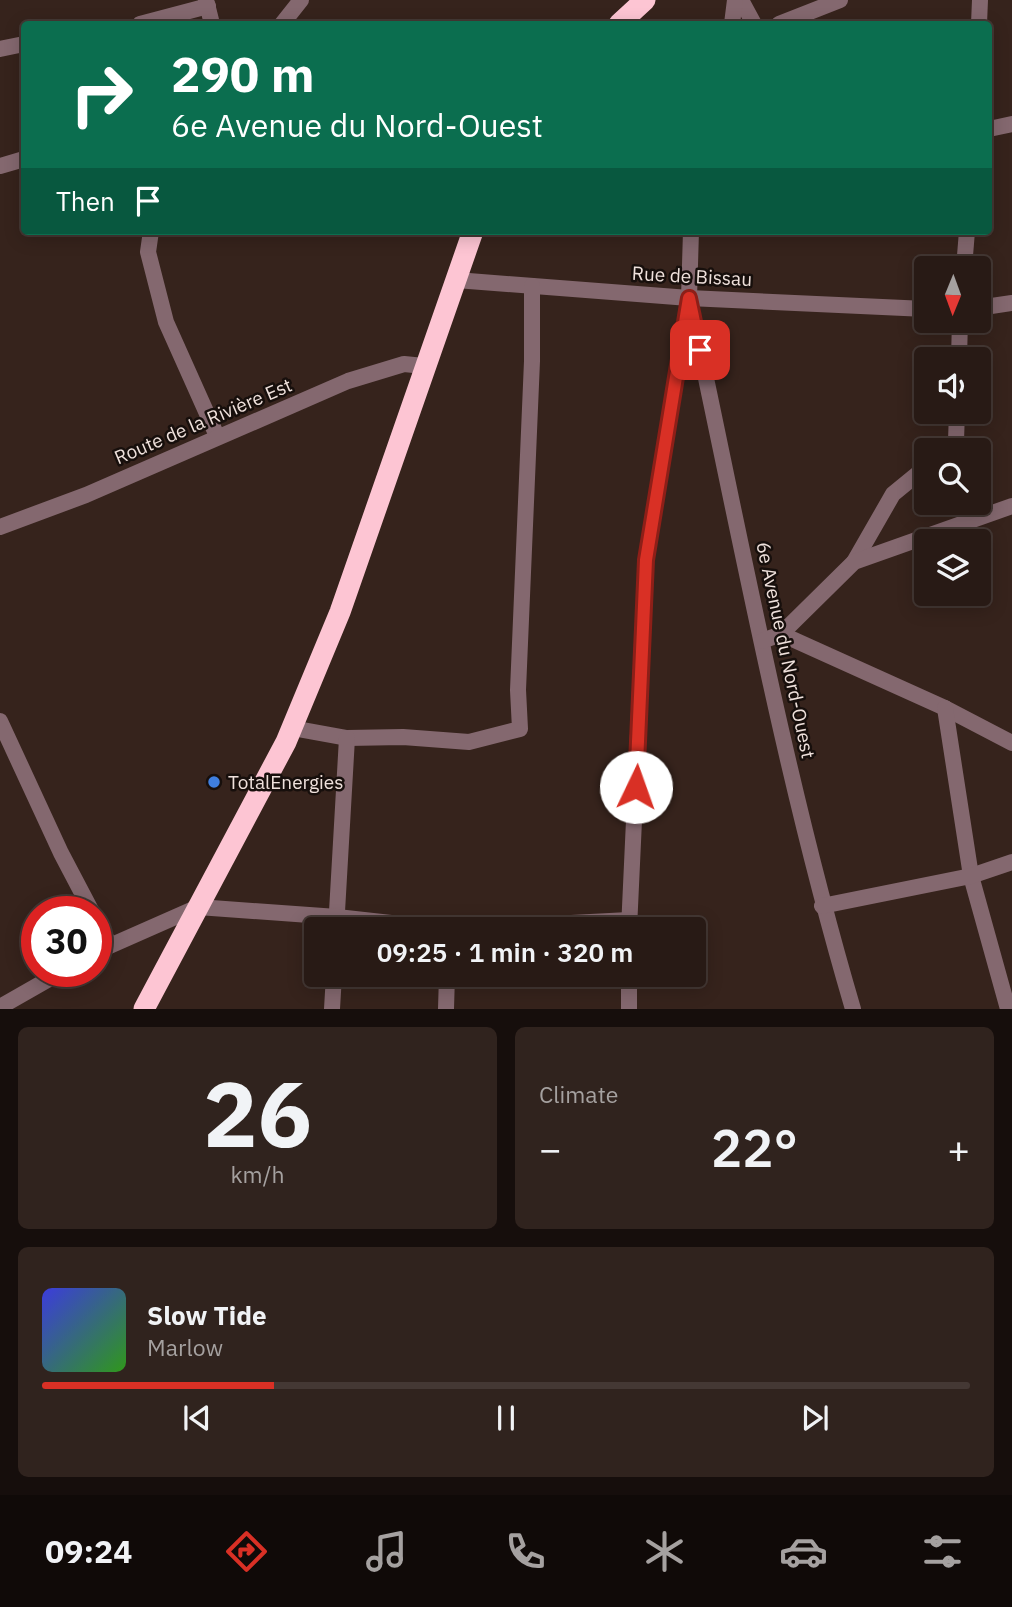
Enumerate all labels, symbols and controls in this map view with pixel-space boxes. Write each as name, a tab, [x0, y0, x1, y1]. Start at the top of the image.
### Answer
text: 290 m	[171, 42, 315, 105]
icon: right	[56, 49, 147, 140]
text: 6e Avenue du Nord-Ouest	[171, 104, 543, 146]
icon: arrive	[129, 182, 167, 220]
text: Then	[56, 184, 115, 218]
north arrow	[914, 256, 990, 332]
map controls	[914, 256, 991, 606]
street label: Rue de Bissau	[631, 261, 753, 291]
pin	[670, 320, 730, 380]
icon: arrive	[681, 331, 719, 369]
button: sound	[914, 347, 991, 424]
street label: Route de la Rivière Est	[111, 373, 295, 469]
button: search	[914, 438, 991, 515]
button: layers	[914, 529, 991, 606]
street label: 6e Avenue du Nord-Ouest	[751, 540, 821, 760]
position arrow	[599, 750, 673, 824]
place label: TotalEnergies	[228, 770, 344, 794]
marker: TotalEnergies	[206, 774, 222, 790]
speed limit sign: 30	[21, 896, 112, 987]
text: 09:25 · 1 min · 320 m	[377, 935, 633, 969]
text: 26	[203, 1054, 312, 1172]
text: Climate	[539, 1079, 618, 1109]
text: 22°	[711, 1114, 798, 1181]
text: −	[539, 1124, 562, 1173]
text: +	[947, 1124, 970, 1173]
text: km/h	[230, 1159, 285, 1189]
text: Slow Tide	[147, 1298, 267, 1332]
text: Marlow	[147, 1332, 223, 1362]
icon: previous	[178, 1399, 216, 1437]
icon: pause	[487, 1399, 525, 1437]
icon: next	[796, 1399, 834, 1437]
icon: directions	[222, 1527, 271, 1576]
icon: music	[362, 1527, 411, 1576]
icon: phone	[501, 1527, 550, 1576]
icon: climate	[640, 1527, 689, 1576]
icon: car	[779, 1527, 828, 1576]
icon: filters	[918, 1527, 967, 1576]
text: 09:24	[45, 1530, 132, 1572]

